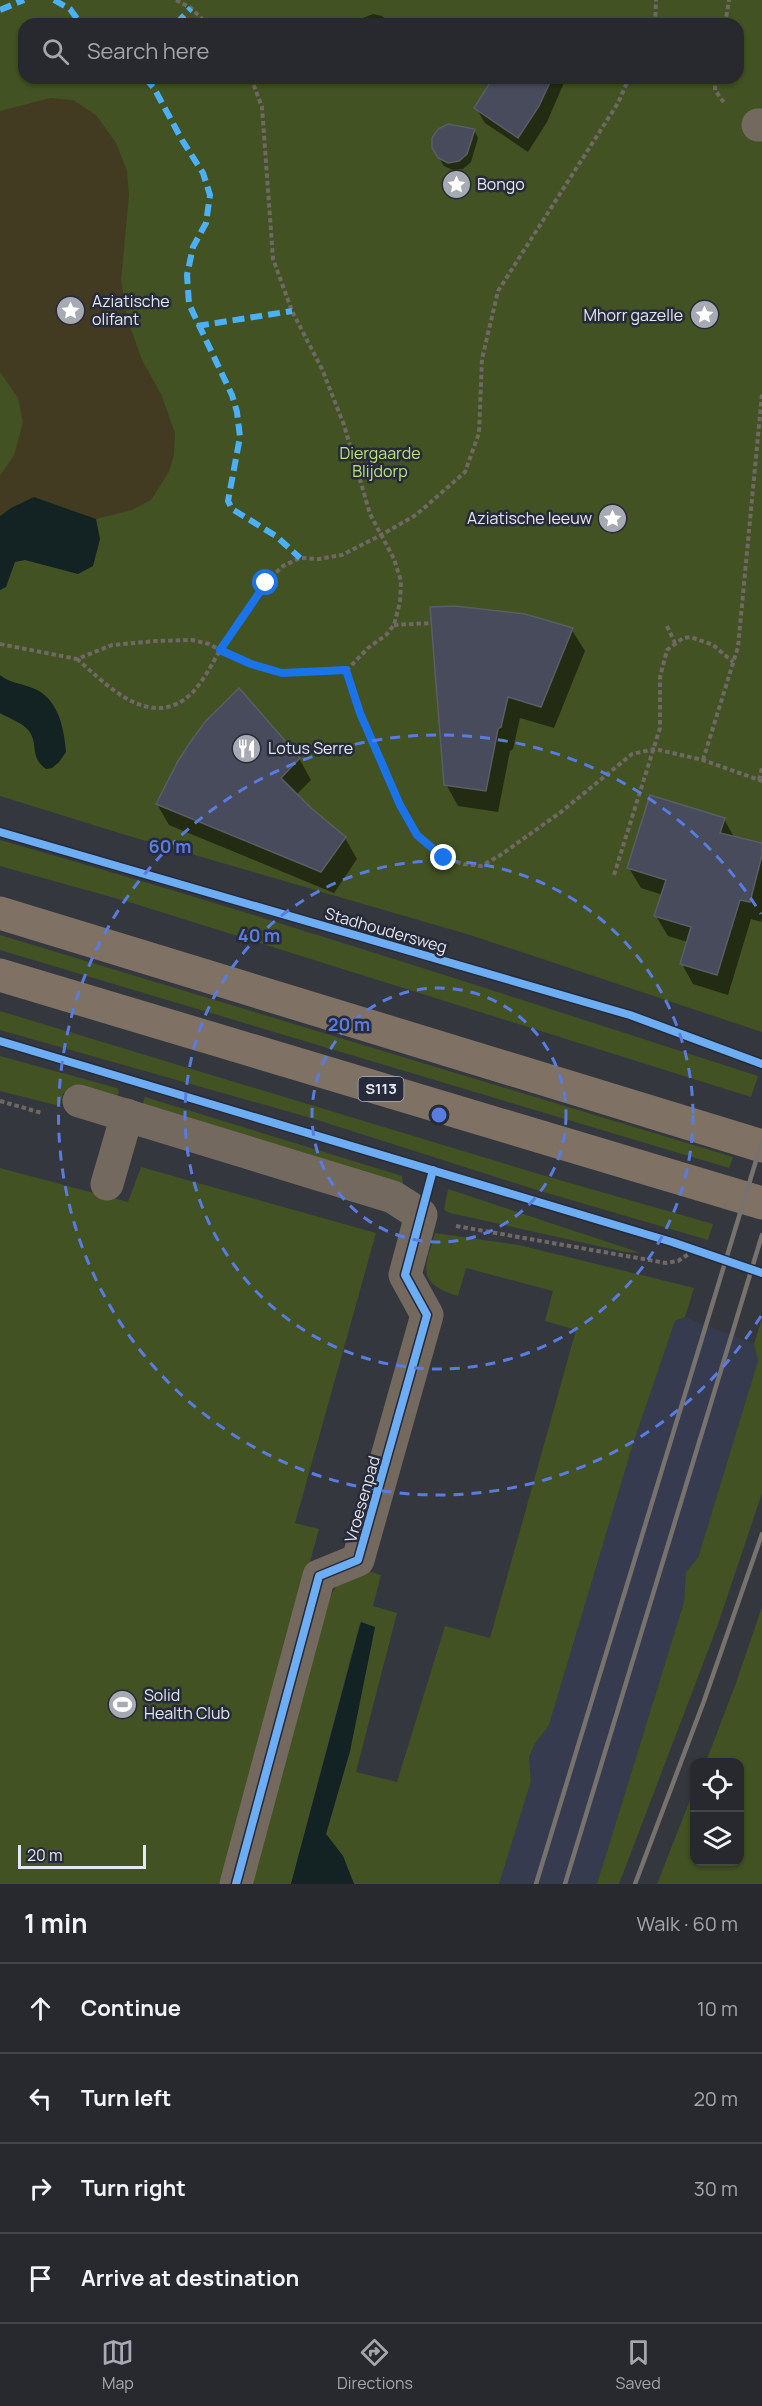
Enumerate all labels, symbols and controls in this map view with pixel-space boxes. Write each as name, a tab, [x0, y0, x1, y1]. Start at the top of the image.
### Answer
search box	[18, 18, 744, 84]
icon: search	[39, 35, 72, 68]
text: Search here	[87, 36, 209, 66]
place icon: Bongo	[440, 168, 472, 200]
place label: Bongo	[477, 173, 525, 195]
place label: Aziatische olifant	[92, 290, 170, 330]
place icon: Aziatische olifant	[55, 294, 87, 326]
place icon: Mhorr gazelle	[688, 299, 720, 331]
place label: Mhorr gazelle	[583, 304, 683, 326]
park label: Diergaarde Blijdorp	[340, 442, 420, 482]
place icon: Aziatische leeuw	[597, 502, 629, 534]
place label: Aziatische leeuw	[467, 507, 592, 529]
route start	[252, 569, 278, 595]
restaurant icon: Lotus Serre	[231, 732, 263, 764]
place label: Lotus Serre	[268, 737, 353, 759]
text: 60 m	[149, 834, 191, 858]
route end	[430, 844, 456, 870]
street label: Stadhoudersweg	[322, 902, 450, 958]
text: 40 m	[238, 923, 280, 947]
text: 20 m	[328, 1012, 370, 1036]
road number: S113	[358, 1077, 404, 1101]
centre of rings	[429, 1105, 449, 1125]
street label: Vroesenpad	[339, 1453, 385, 1545]
place label: Solid Health Club	[144, 1684, 230, 1724]
sports icon: Solid Health Club	[107, 1688, 139, 1720]
map controls	[690, 1758, 744, 1866]
button: locate	[690, 1758, 744, 1812]
button: layers	[690, 1812, 744, 1866]
scale bar	[18, 1842, 146, 1870]
text: 20 m	[27, 1844, 63, 1866]
text: 1 min	[24, 1905, 88, 1941]
text: Walk · 60 m	[636, 1910, 738, 1937]
icon: ahead	[24, 1992, 57, 2025]
text: Continue	[81, 1993, 181, 2023]
text: 10 m	[697, 1995, 738, 2022]
icon: left	[24, 2082, 57, 2115]
text: Turn left	[81, 2083, 171, 2113]
text: 20 m	[693, 2085, 738, 2112]
icon: right	[24, 2172, 57, 2205]
text: Turn right	[81, 2173, 186, 2203]
text: 30 m	[694, 2175, 738, 2202]
icon: arrive	[24, 2262, 57, 2295]
text: Arrive at destination	[81, 2263, 299, 2293]
tab: Map	[101, 2336, 134, 2394]
tab: Directions	[337, 2336, 413, 2394]
tab: Saved	[616, 2336, 661, 2394]

